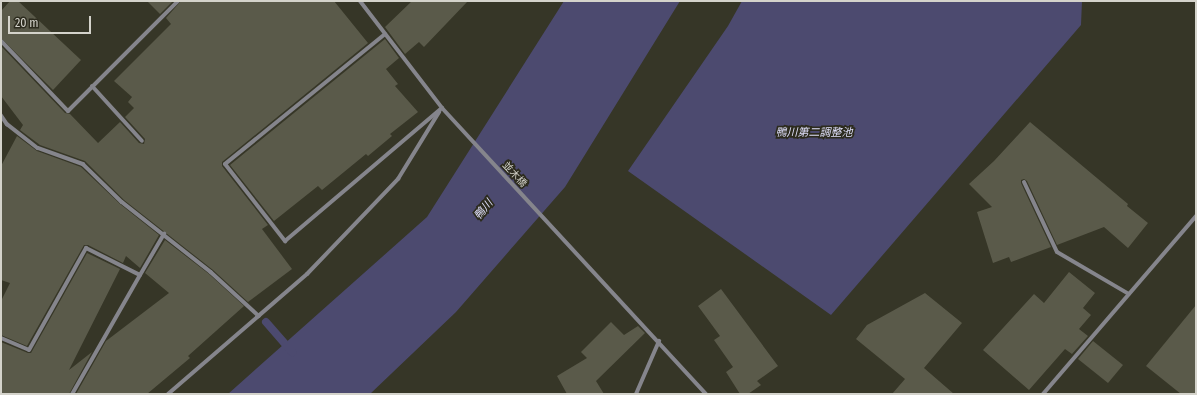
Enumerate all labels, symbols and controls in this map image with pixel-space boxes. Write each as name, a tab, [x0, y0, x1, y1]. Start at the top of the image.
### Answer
scale bar	[10, 8, 93, 34]
text: 20 m	[15, 16, 39, 30]
water label: 鴨川第二調整池	[776, 126, 852, 140]
street label: 並木橋	[499, 160, 529, 190]
water label: 鴨川	[472, 197, 496, 223]

